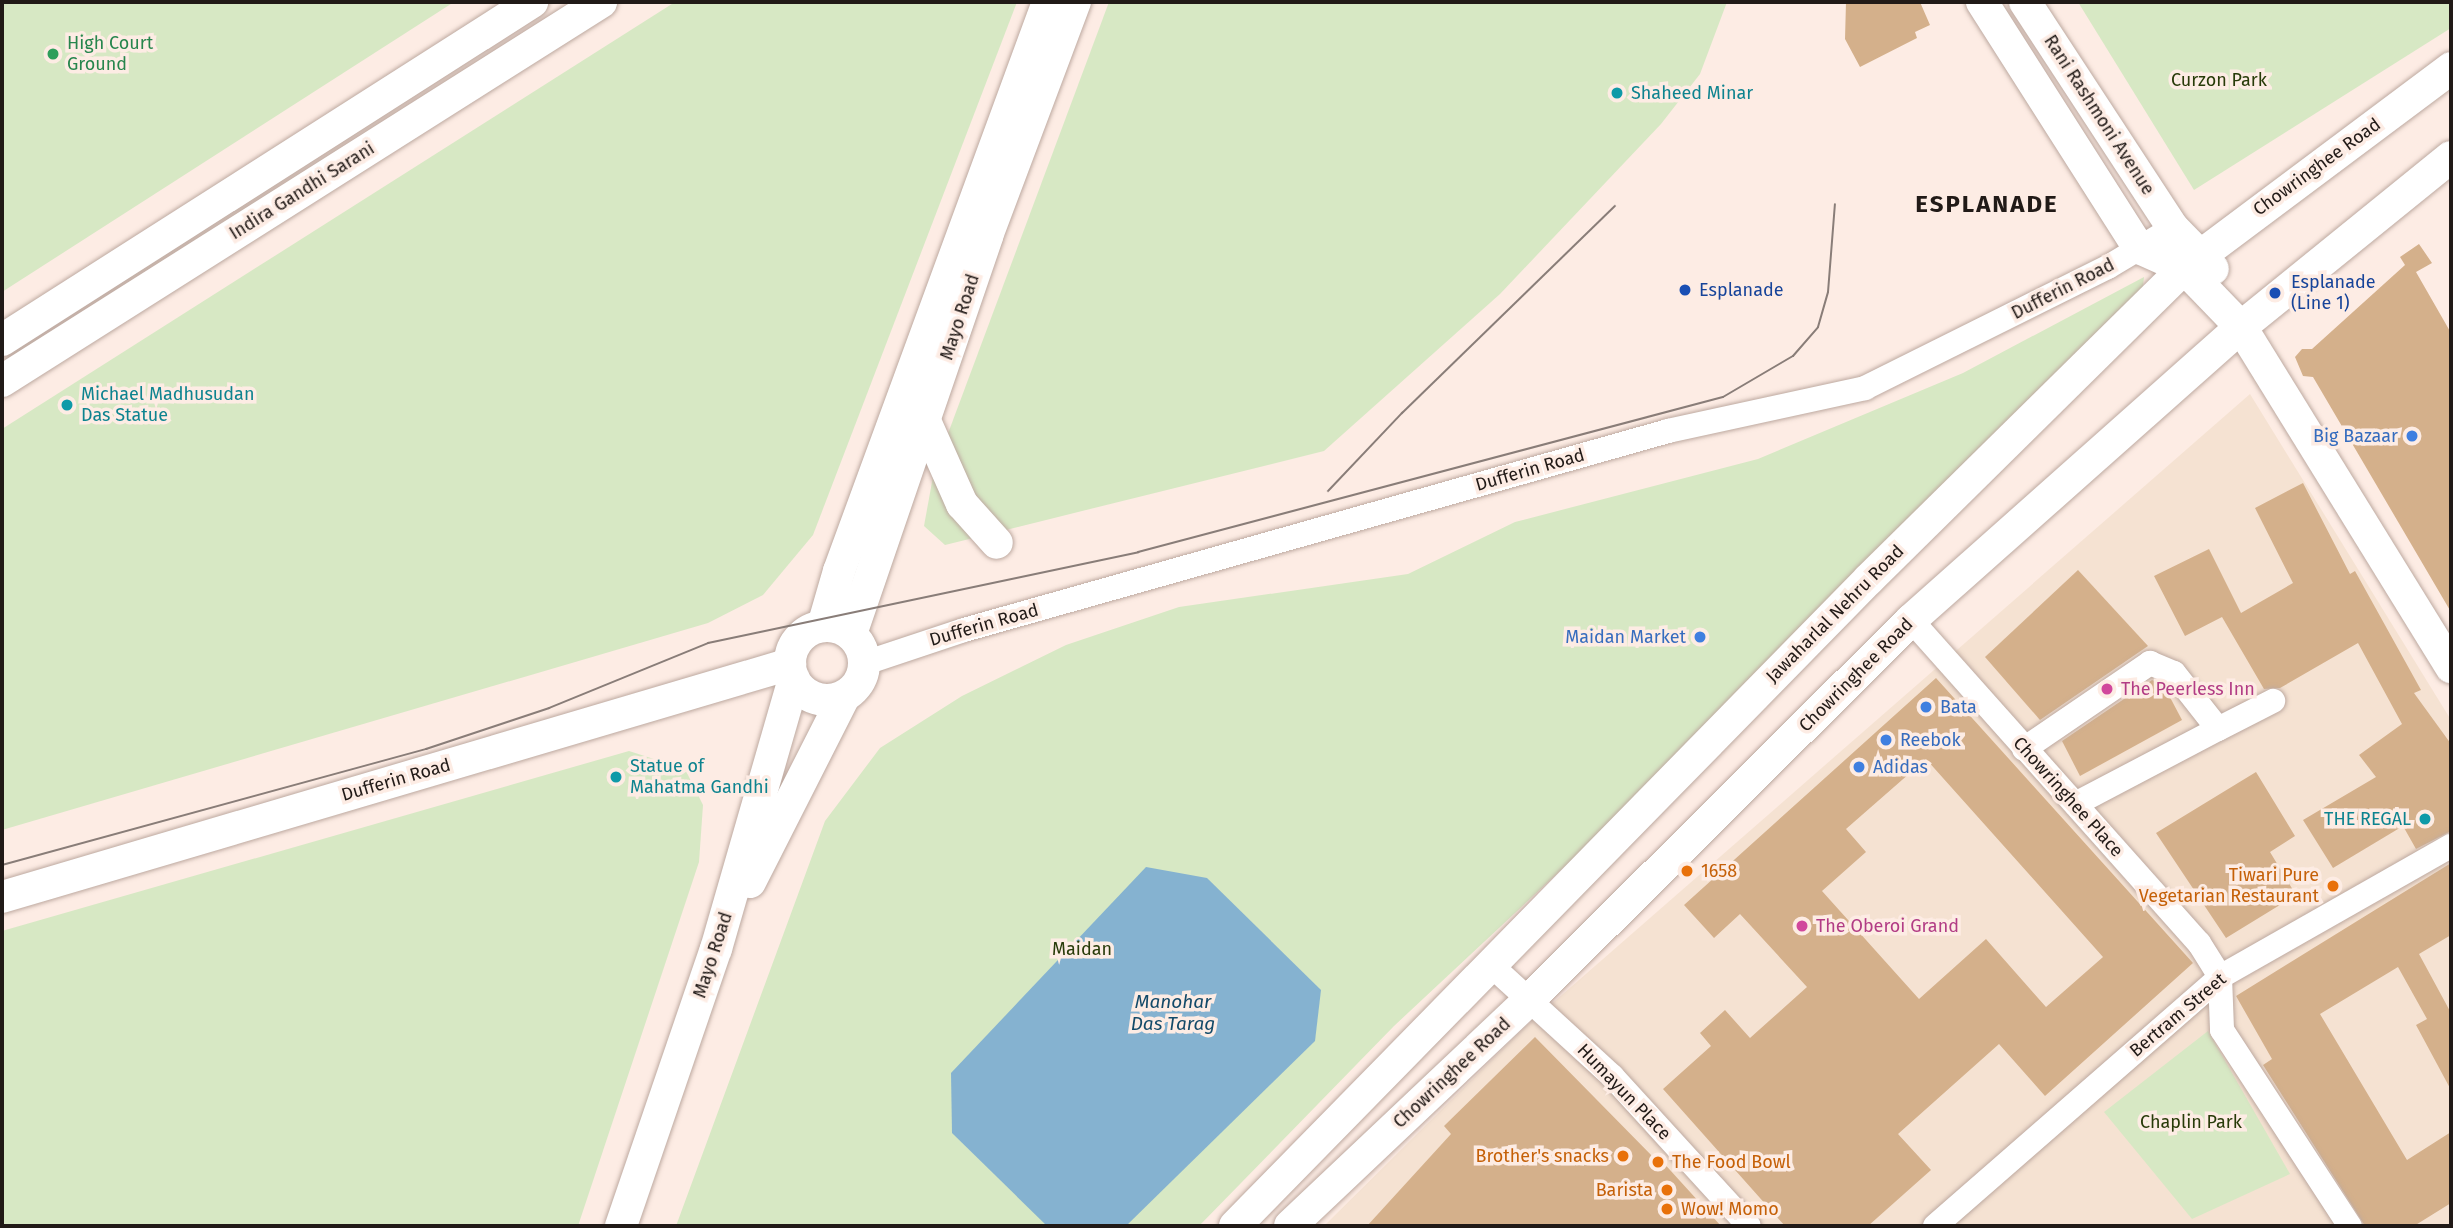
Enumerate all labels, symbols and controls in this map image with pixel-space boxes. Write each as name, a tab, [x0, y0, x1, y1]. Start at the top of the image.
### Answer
street label: Rani Rashmoni Avenue	[2039, 31, 2159, 199]
place label: High Court Ground	[67, 33, 153, 76]
marker: High Court Ground	[45, 46, 61, 62]
park label: Curzon Park	[2171, 69, 2267, 91]
place label: Shaheed Minar	[1631, 82, 1753, 104]
marker: Shaheed Minar	[1609, 85, 1625, 101]
street label: Chowringhee Road	[2249, 114, 2385, 220]
street label: Indira Gandhi Sarani	[226, 138, 378, 244]
district label: ESPLANADE	[1916, 191, 2058, 219]
street label: Dufferin Road	[2008, 254, 2118, 324]
street label: Mayo Road	[936, 271, 984, 363]
place label: Esplanade (Line 1)	[2291, 272, 2376, 314]
place label: Esplanade	[1699, 279, 1784, 301]
marker: Esplanade	[1677, 282, 1693, 298]
marker: Esplanade (Line 1)	[2265, 283, 2285, 303]
place label: Michael Madhusudan Das Statue	[81, 384, 254, 426]
marker: Michael Madhusudan Das Statue	[59, 397, 75, 413]
place label: Big Bazaar	[2313, 425, 2398, 447]
marker: Big Bazaar	[2404, 428, 2420, 444]
street label: Dufferin Road	[1473, 444, 1587, 496]
street label: Jawaharlal Nehru Road	[1762, 541, 1908, 687]
street label: Dufferin Road	[927, 599, 1041, 651]
street label: Chowringhee Road	[1795, 614, 1917, 736]
place label: Maidan Market	[1565, 626, 1686, 648]
marker: Maidan Market	[1692, 629, 1708, 645]
place label: The Peerless Inn	[2121, 678, 2255, 700]
marker: The Peerless Inn	[2099, 681, 2115, 697]
place label: Bata	[1940, 696, 1977, 718]
marker: Bata	[1918, 699, 1934, 715]
place label: Reebok	[1900, 729, 1961, 751]
marker: Reebok	[1878, 732, 1894, 748]
street label: Chowringhee Place	[2008, 733, 2128, 861]
street label: Dufferin Road	[339, 754, 453, 806]
place label: Statue of Mahatma Gandhi	[630, 756, 769, 798]
place label: Adidas	[1873, 756, 1928, 778]
marker: Adidas	[1851, 759, 1867, 775]
marker: Statue of Mahatma Gandhi	[608, 769, 624, 785]
place label: THE REGAL	[2324, 808, 2411, 830]
marker: THE REGAL	[2417, 811, 2433, 827]
place label: 1658	[1701, 860, 1737, 882]
marker: 1658	[1679, 863, 1695, 879]
place label: Tiwari Pure Vegetarian Restaurant	[2139, 865, 2319, 908]
marker: Tiwari Pure Vegetarian Restaurant	[2325, 878, 2341, 894]
street label: Mayo Road	[689, 909, 737, 1001]
place label: The Oberoi Grand	[1816, 915, 1959, 937]
marker: The Oberoi Grand	[1794, 918, 1810, 934]
park label: Maidan	[1052, 938, 1112, 960]
street label: Bertram Street	[2125, 968, 2231, 1062]
water label: Manohar Das Tarag	[1131, 991, 1215, 1035]
street label: Chowringhee Road	[1389, 1013, 1515, 1133]
street label: Humayun Place	[1573, 1039, 1675, 1145]
park label: Chaplin Park	[2140, 1111, 2242, 1133]
place label: Brother's snacks	[1475, 1145, 1609, 1167]
marker: Brother's snacks	[1615, 1148, 1631, 1164]
place label: The Food Bowl	[1672, 1151, 1791, 1173]
marker: The Food Bowl	[1650, 1154, 1666, 1170]
place label: Barista	[1596, 1179, 1653, 1201]
marker: Barista	[1659, 1182, 1675, 1198]
place label: Wow! Momo	[1681, 1198, 1779, 1220]
marker: Wow! Momo	[1659, 1201, 1675, 1217]

